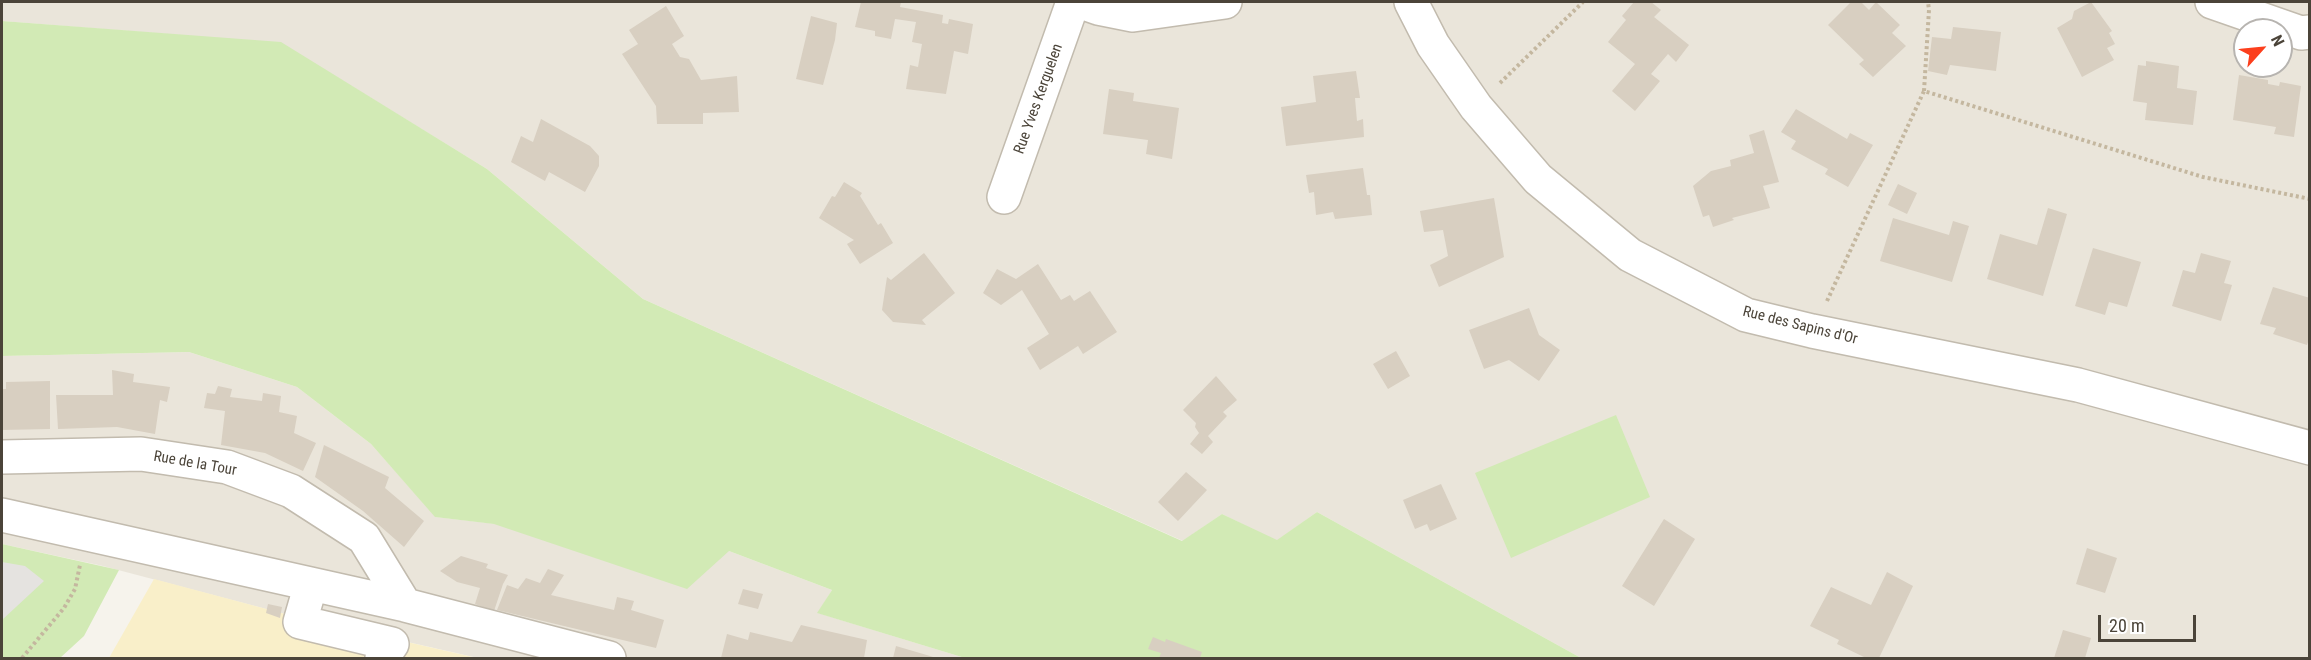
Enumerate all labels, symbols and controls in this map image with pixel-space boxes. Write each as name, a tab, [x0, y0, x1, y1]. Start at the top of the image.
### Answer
north arrow	[2233, 18, 2293, 78]
text: N	[2267, 32, 2288, 49]
street label: Rue Yves Kerguelen	[1011, 41, 1067, 157]
street label: Rue des Sapins d'Or	[1741, 303, 1859, 349]
street label: Rue de la Tour	[152, 448, 238, 480]
scale bar	[2101, 603, 2198, 641]
text: 20 m	[2109, 615, 2144, 636]

